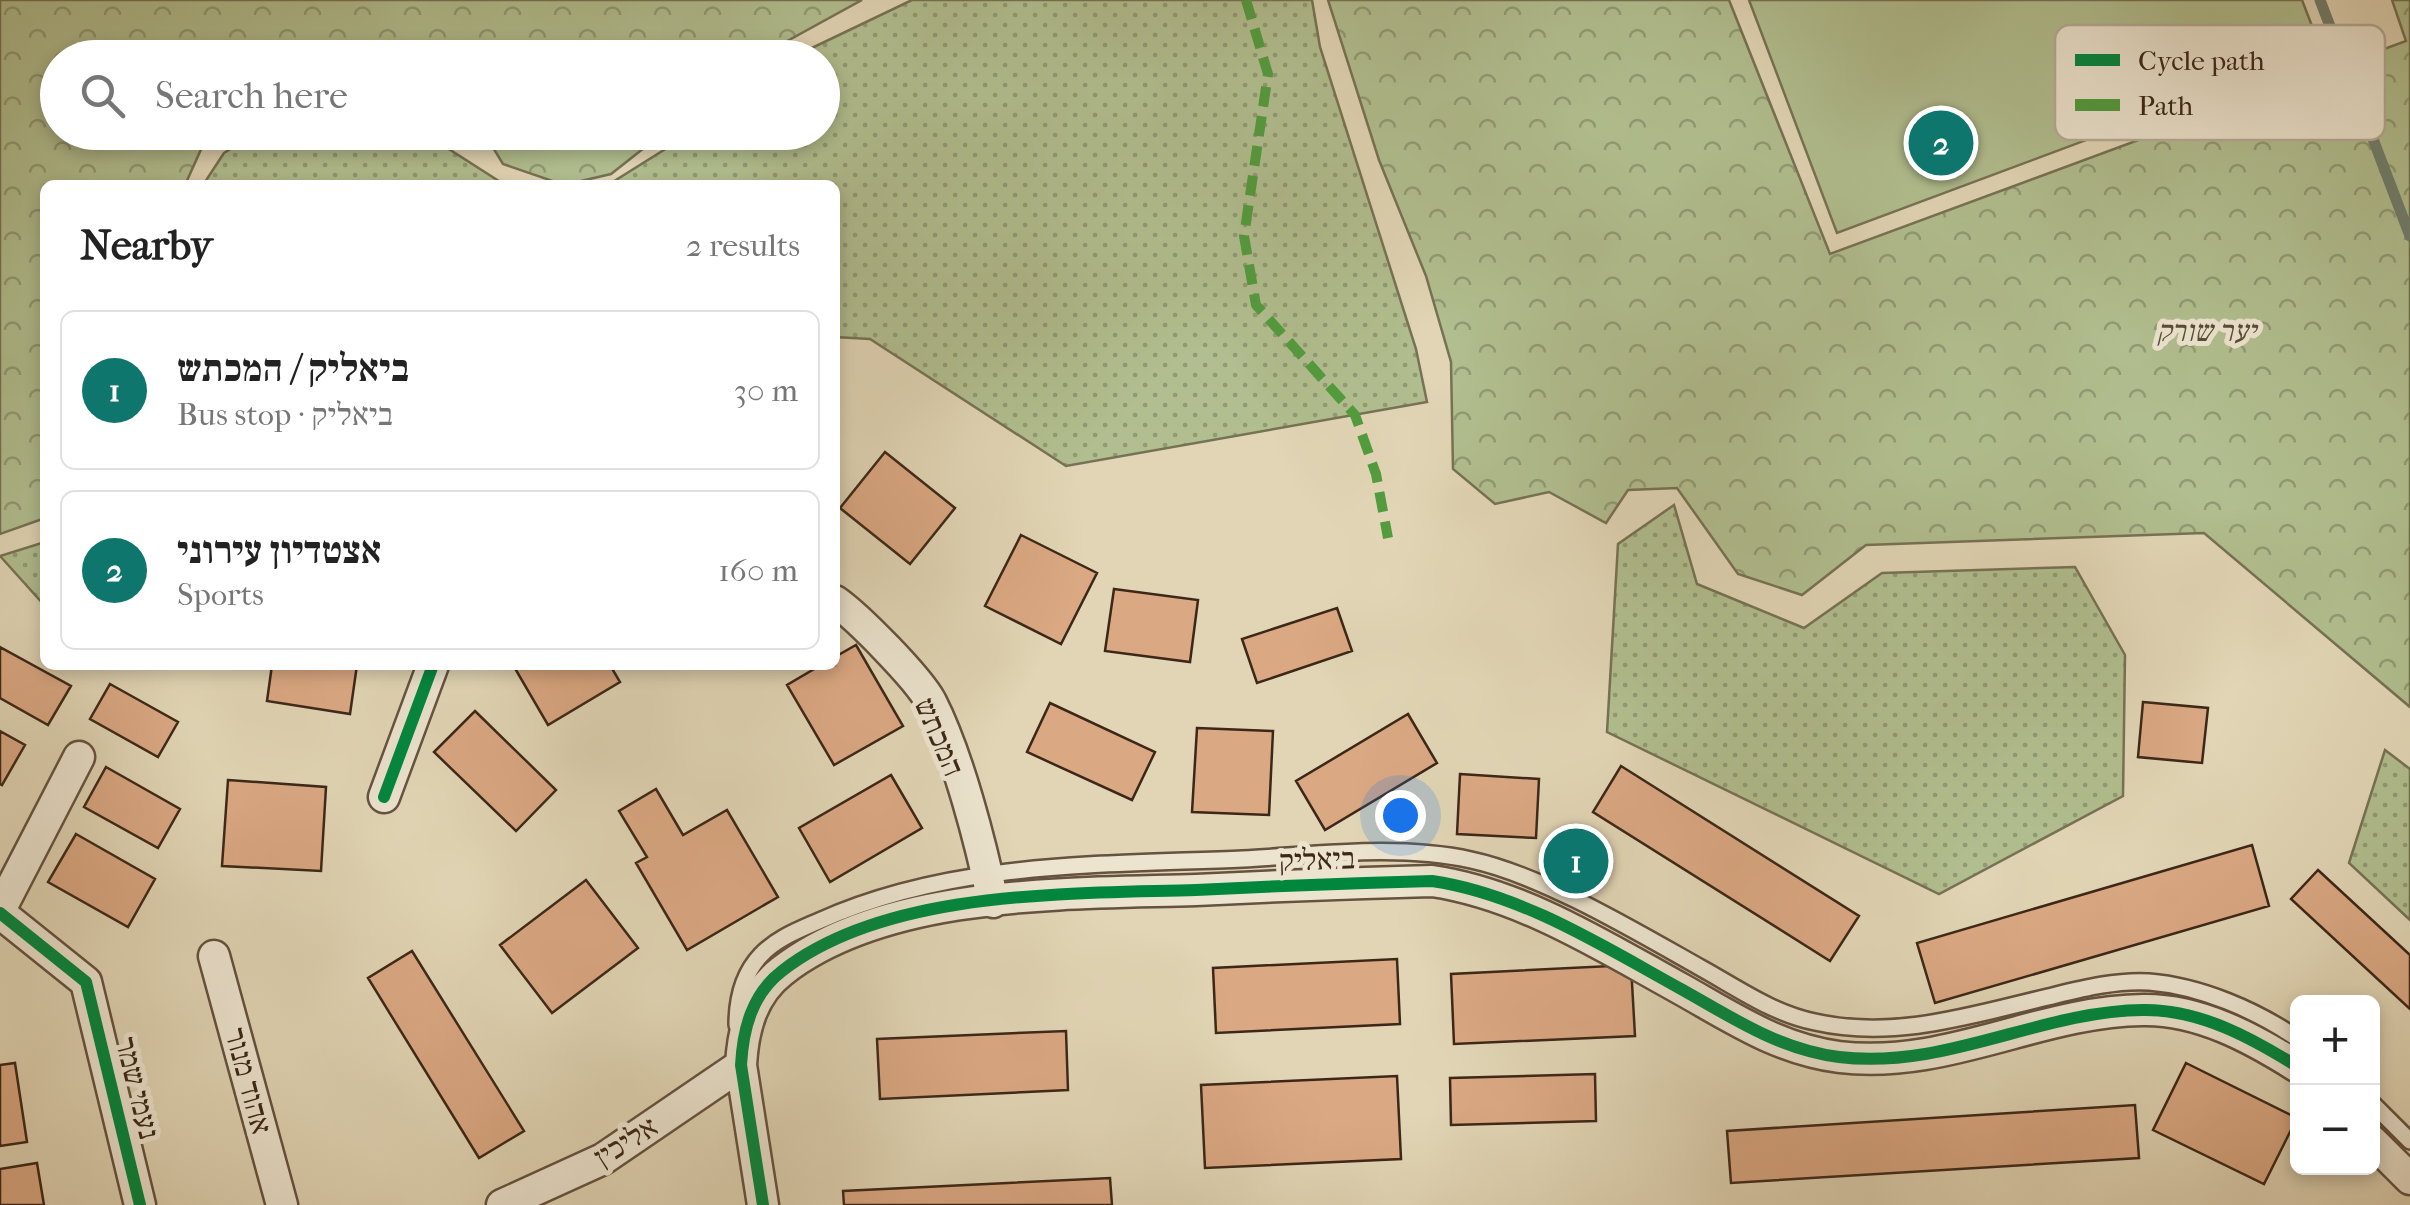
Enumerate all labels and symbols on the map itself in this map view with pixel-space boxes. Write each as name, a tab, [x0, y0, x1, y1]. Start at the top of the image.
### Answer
legend	[2055, 25, 2385, 140]
text: Cycle path	[2138, 44, 2265, 77]
text: Path	[2138, 89, 2194, 122]
pin: 2	[1908, 106, 1974, 180]
park label: יער שורק	[2156, 314, 2258, 349]
street label: המכתש	[907, 693, 971, 781]
your location	[1375, 790, 1426, 841]
pin: 1	[1544, 824, 1608, 898]
street label: ביאליק	[1278, 841, 1356, 879]
street label: אהוד מנור	[217, 1024, 279, 1138]
street label: נעמי שמר	[107, 1033, 167, 1143]
street label: אליכין	[588, 1109, 664, 1175]

